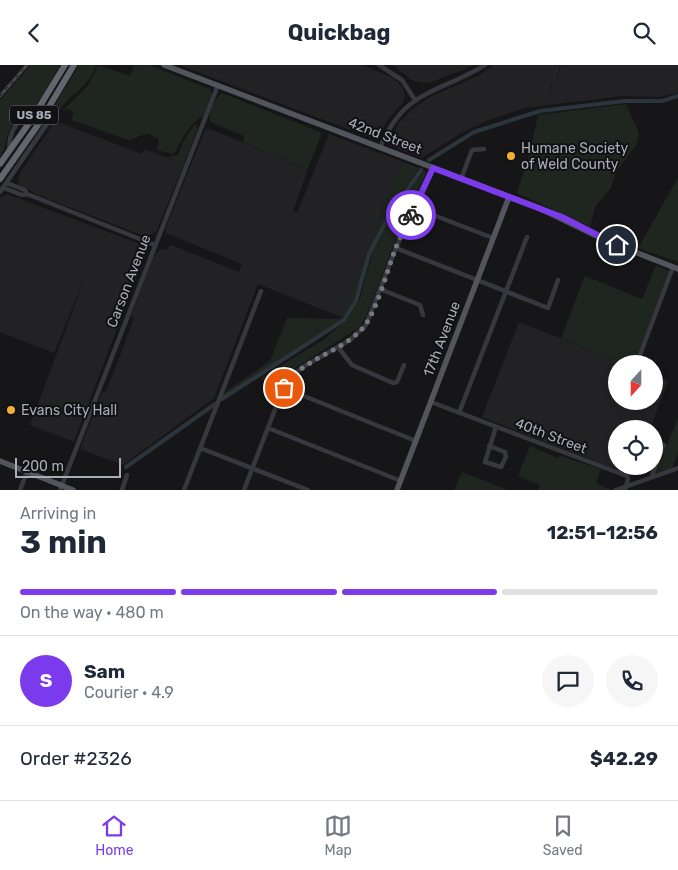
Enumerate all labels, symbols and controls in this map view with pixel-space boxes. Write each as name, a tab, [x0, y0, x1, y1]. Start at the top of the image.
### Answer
icon: back	[20, 19, 48, 47]
text: Quickbag	[288, 19, 390, 46]
icon: search	[630, 19, 658, 47]
road number: US 85	[10, 105, 58, 125]
street label: 42nd Street	[346, 114, 425, 158]
place label: Humane Society of Weld County	[521, 140, 628, 173]
marker: Humane Society of Weld County	[505, 150, 517, 162]
courier	[386, 190, 436, 240]
icon: bike	[397, 201, 425, 229]
pin	[596, 224, 638, 266]
icon: home	[603, 231, 631, 259]
street label: Carson Avenue	[103, 232, 155, 330]
street label: 17th Avenue	[420, 299, 464, 379]
north arrow	[608, 355, 662, 410]
map controls	[608, 355, 663, 475]
pin	[263, 367, 305, 409]
icon: bag	[270, 374, 298, 402]
place label: Evans City Hall	[21, 402, 117, 419]
marker: Evans City Hall	[5, 404, 17, 416]
street label: 40th Street	[513, 415, 590, 458]
button: locate	[608, 420, 663, 475]
scale bar	[15, 455, 121, 478]
text: 200 m	[22, 458, 64, 475]
text: Arriving in	[20, 504, 96, 523]
text: 12:51–12:56	[547, 521, 658, 544]
text: 3 min	[20, 523, 107, 561]
text: On the way · 480 m	[20, 603, 164, 622]
button: chat	[542, 655, 594, 707]
button: phone	[606, 655, 658, 707]
text: Sam	[84, 660, 125, 683]
text: S	[40, 669, 52, 692]
text: Courier · 4.9	[84, 683, 174, 702]
text: Order #2326	[20, 747, 132, 770]
text: $42.29	[590, 747, 658, 770]
tab: Home	[95, 812, 134, 859]
tab: Map	[324, 812, 352, 859]
tab: Saved	[543, 812, 583, 859]

